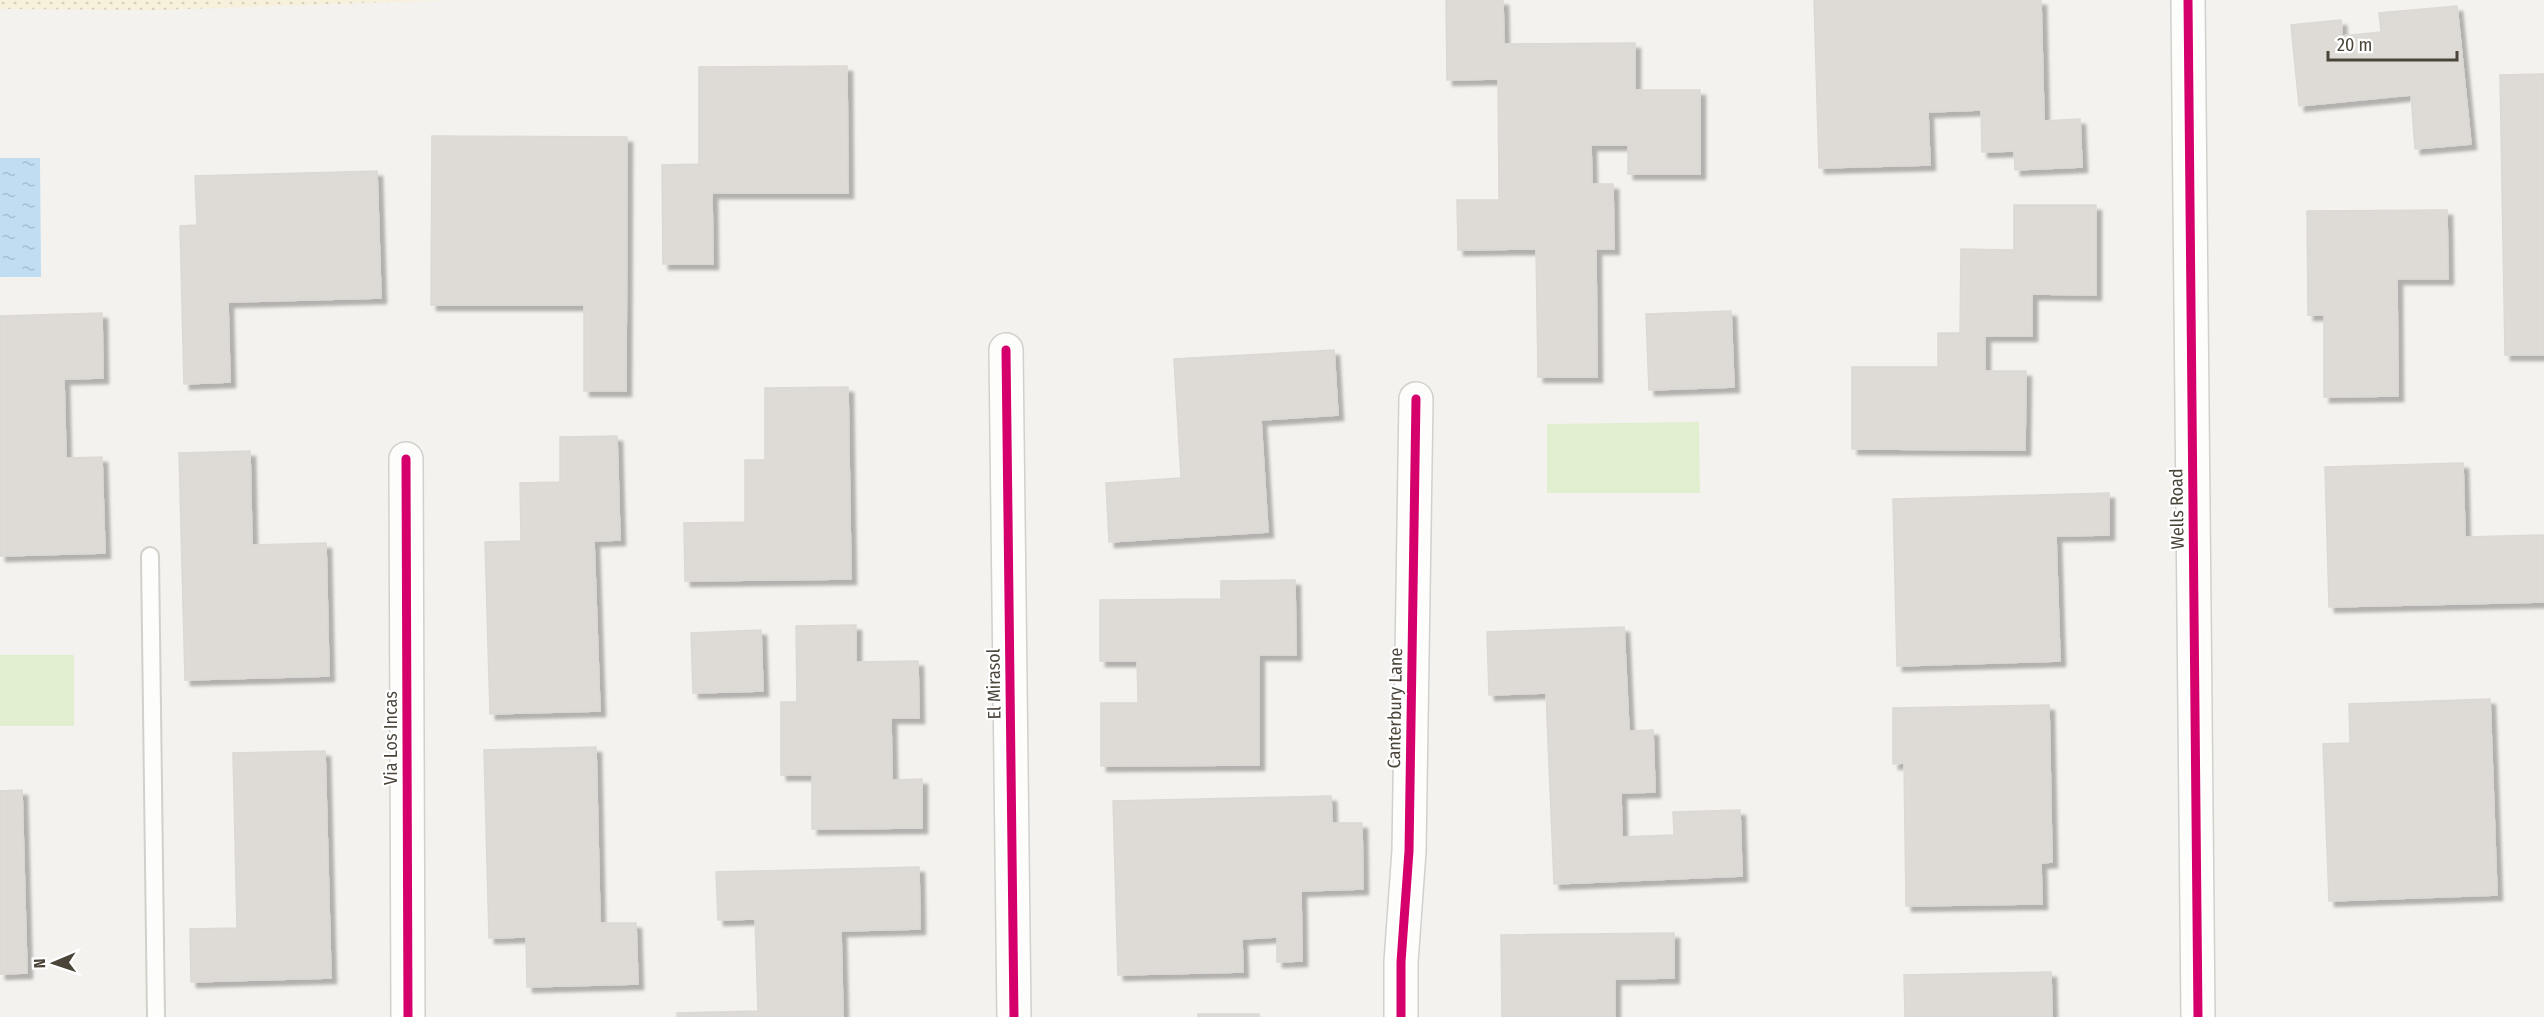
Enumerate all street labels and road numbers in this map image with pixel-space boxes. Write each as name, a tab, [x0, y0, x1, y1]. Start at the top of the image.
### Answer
street label: Wells Road	[2165, 468, 2189, 550]
street label: Canterbury Lane	[1383, 647, 1407, 769]
street label: El Mirasol	[982, 648, 1006, 720]
street label: Via Los Incas	[380, 691, 402, 785]

